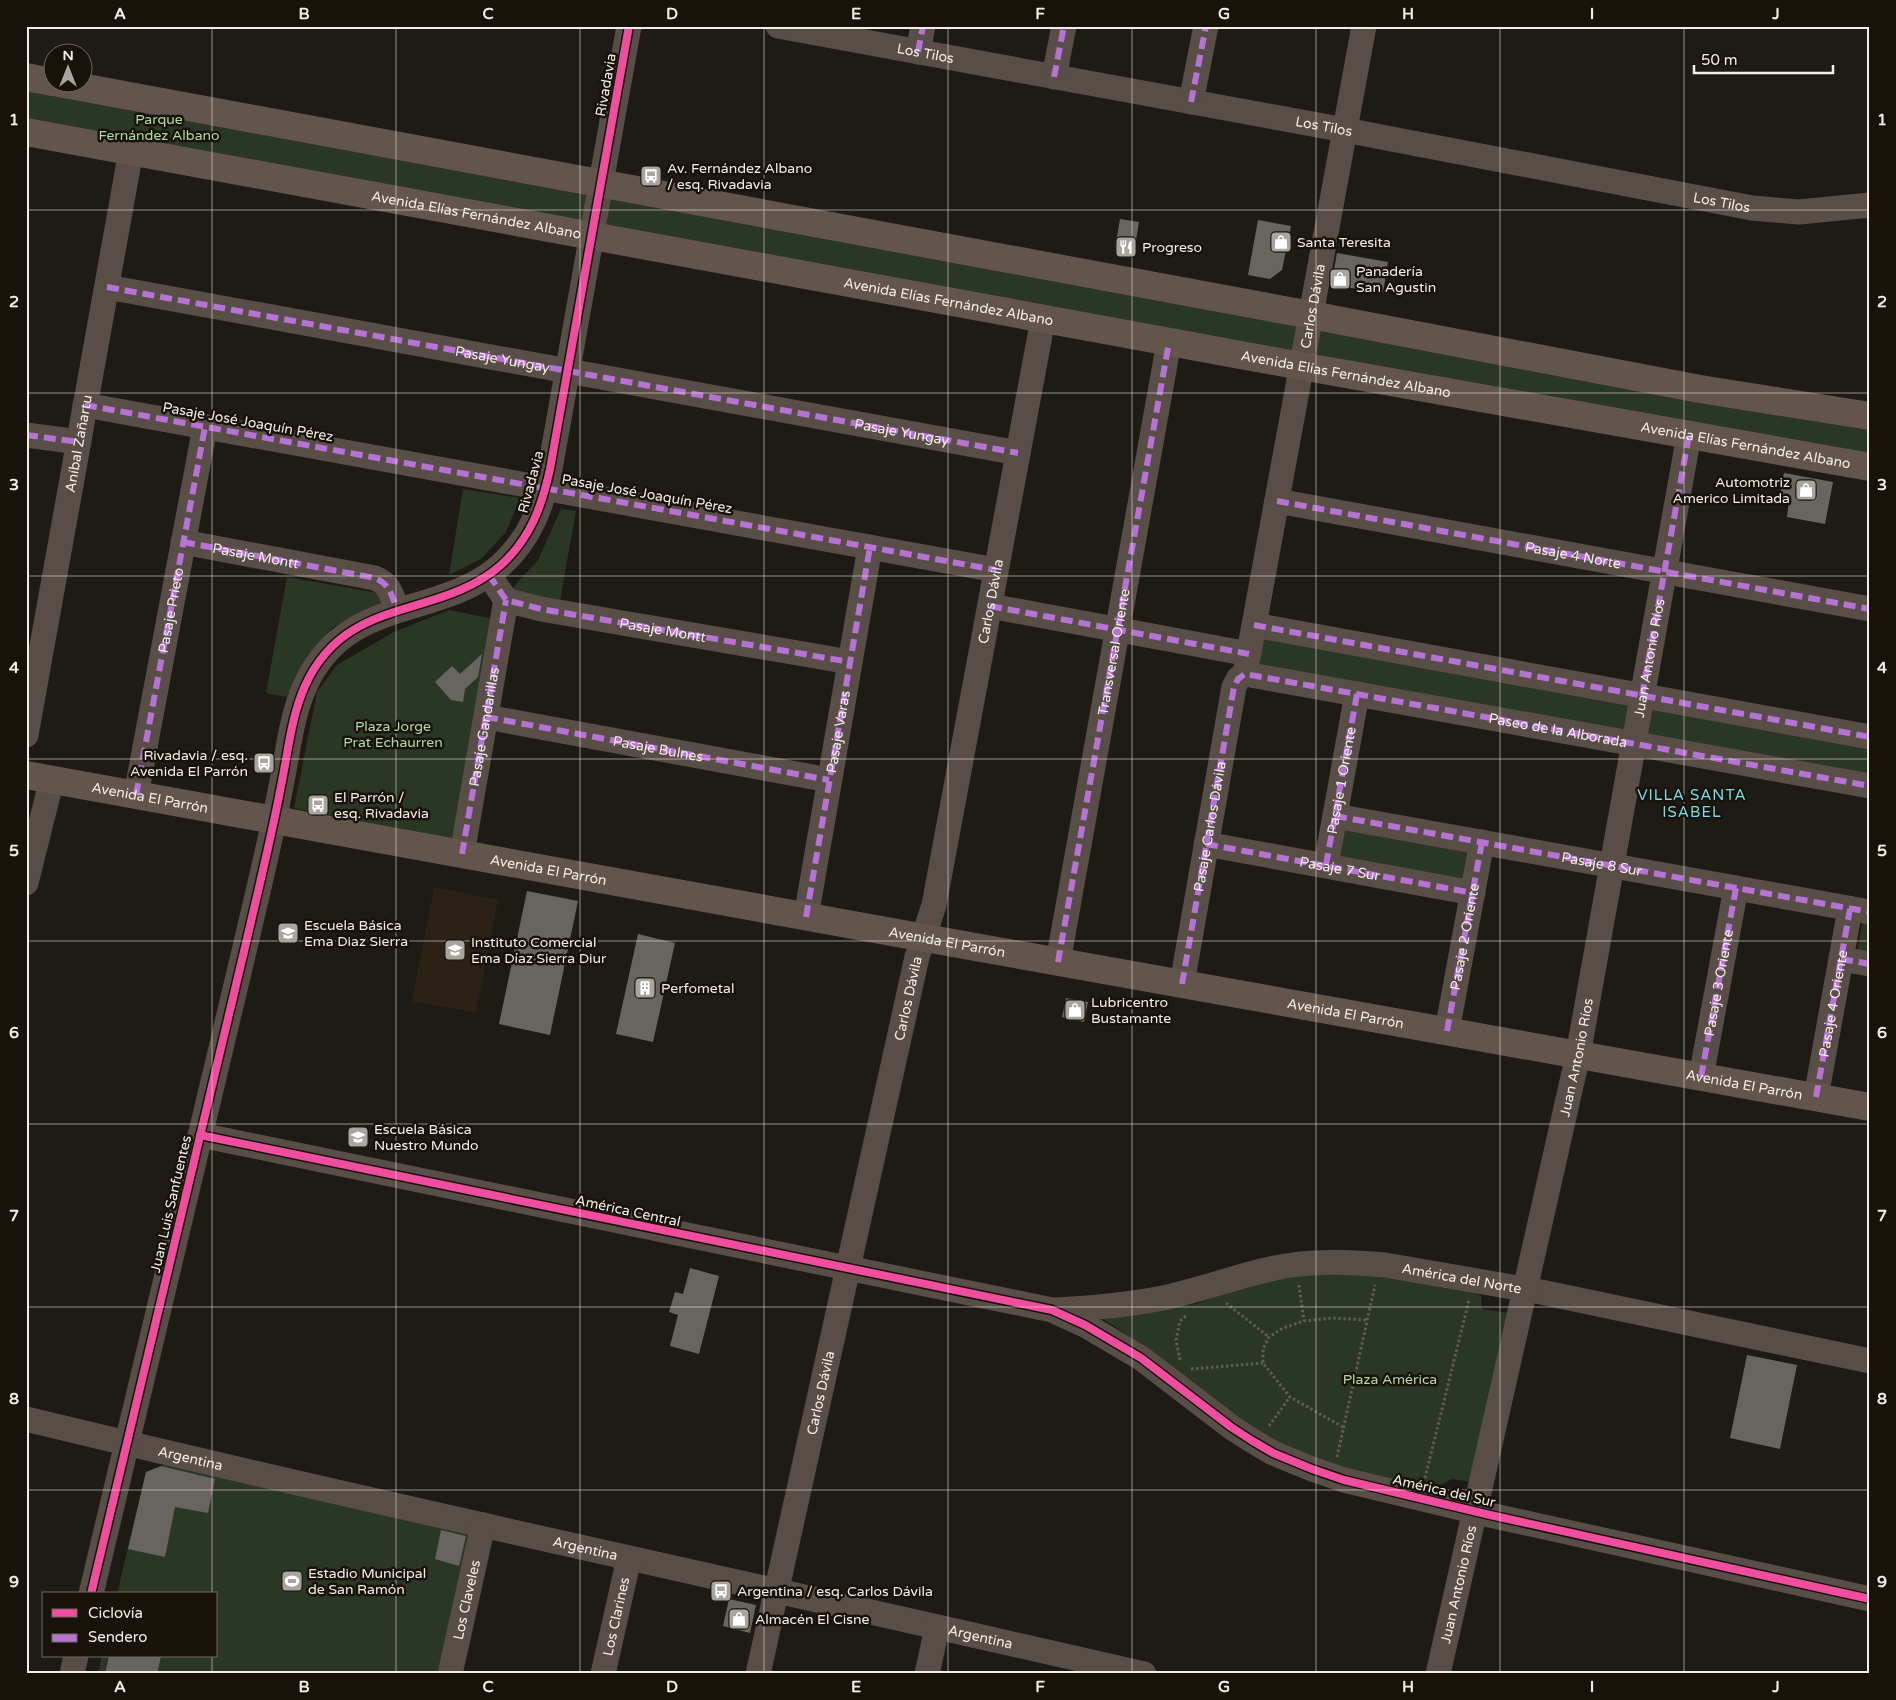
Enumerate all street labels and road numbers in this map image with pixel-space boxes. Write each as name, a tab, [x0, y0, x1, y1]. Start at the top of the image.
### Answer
street label: Los Tilos	[896, 40, 956, 67]
street label: Rivadavia	[592, 52, 620, 118]
street label: Los Tilos	[1294, 113, 1354, 140]
street label: Avenida Elías Fernández Albano	[370, 187, 583, 242]
street label: Los Tilos	[1692, 188, 1752, 216]
street label: Carlos Dávila	[1296, 262, 1329, 350]
street label: Avenida Elías Fernández Albano	[842, 274, 1055, 329]
street label: Pasaje Yungay	[454, 342, 552, 376]
street label: Avenida Elías Fernández Albano	[1240, 347, 1452, 401]
street label: Aníbal Zañartu	[61, 394, 95, 494]
street label: Pasaje José Joaquín Pérez	[161, 399, 335, 445]
street label: Pasaje Yungay	[853, 415, 951, 449]
street label: Avenida Elías Fernández Albano	[1639, 418, 1852, 472]
street label: Rivadavia	[515, 449, 547, 515]
street label: Pasaje José Joaquín Pérez	[560, 471, 734, 517]
street label: Pasaje 4 Norte	[1524, 538, 1623, 572]
street label: Pasaje Montt	[211, 539, 301, 572]
street label: Carlos Dávila	[974, 558, 1007, 645]
street label: Pasaje Prieto	[154, 566, 187, 654]
street label: Transversal Oriente	[1094, 587, 1133, 716]
street label: Juan Antonio Ríos	[1630, 597, 1668, 719]
street label: Pasaje Montt	[618, 614, 708, 646]
street label: Pasaje Gandarillas	[465, 666, 503, 788]
street label: Pasaje Varas	[823, 689, 854, 774]
street label: Paseo de la Alborada	[1487, 709, 1629, 751]
street label: Pasaje 1 Oriente	[1323, 725, 1359, 835]
street label: Pasaje Bulnes	[612, 732, 705, 765]
street label: Pasaje Carlos Dávila	[1190, 760, 1229, 893]
street label: Avenida El Parrón	[90, 779, 210, 816]
street label: Pasaje 8 Sur	[1560, 848, 1644, 880]
street label: Avenida El Parrón	[489, 851, 608, 889]
street label: Pasaje 7 Sur	[1298, 853, 1382, 884]
street label: Pasaje 2 Oriente	[1446, 882, 1483, 992]
street label: Avenida El Parrón	[887, 923, 1007, 961]
street label: Pasaje 3 Oriente	[1700, 928, 1737, 1038]
street label: Pasaje 4 Oriente	[1815, 948, 1851, 1059]
street label: Carlos Dávila	[890, 955, 925, 1042]
street label: Avenida El Parrón	[1286, 994, 1405, 1032]
street label: Juan Antonio Ríos	[1556, 997, 1597, 1118]
street label: Avenida El Parrón	[1685, 1066, 1804, 1103]
street label: Juan Luis Sanfuentes	[147, 1133, 195, 1274]
street label: América Central	[574, 1192, 682, 1230]
street label: América del Norte	[1401, 1260, 1523, 1297]
street label: Carlos Dávila	[803, 1349, 838, 1437]
street label: Argentina	[156, 1442, 224, 1474]
street label: América del Sur	[1391, 1471, 1498, 1511]
street label: Juan Antonio Ríos	[1437, 1523, 1480, 1645]
street label: Argentina	[551, 1533, 619, 1564]
street label: Los Claveles	[449, 1558, 484, 1641]
street label: Los Clarines	[599, 1575, 633, 1657]
street label: Argentina	[946, 1621, 1014, 1652]

